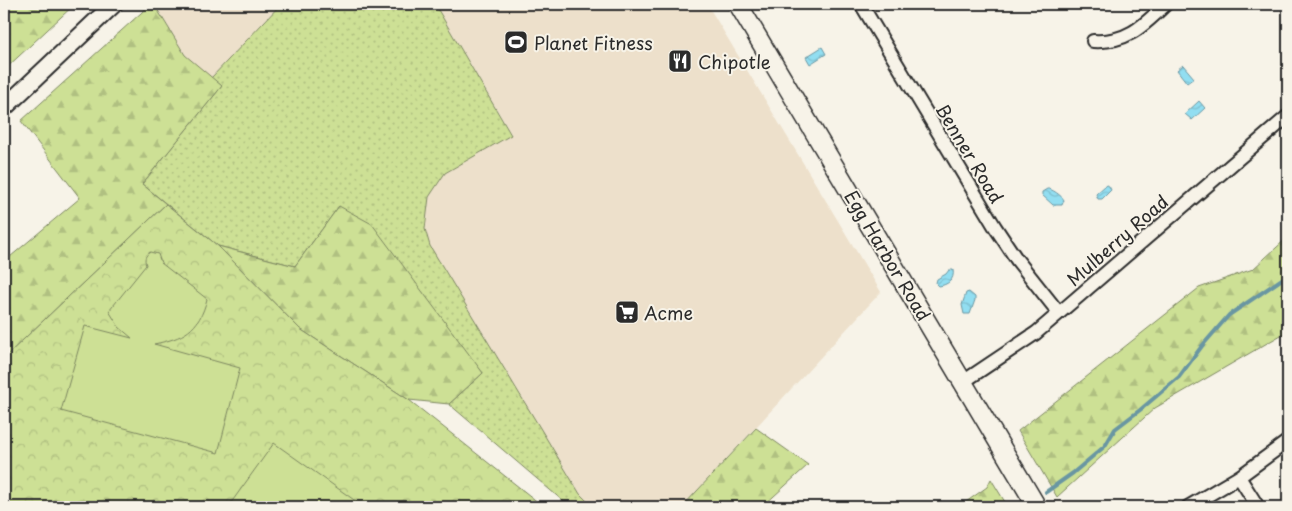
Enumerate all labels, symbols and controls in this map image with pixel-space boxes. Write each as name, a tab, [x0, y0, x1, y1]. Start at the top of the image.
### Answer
sports icon: Planet Fitness	[503, 29, 529, 55]
place label: Planet Fitness	[534, 29, 653, 56]
restaurant icon: Chipotle	[667, 48, 693, 74]
place label: Chipotle	[698, 48, 771, 75]
street label: Benner Road	[929, 98, 1011, 208]
street label: Egg Harbor Road	[838, 185, 938, 325]
street label: Mulberry Road	[1060, 188, 1174, 292]
supermarket icon: Acme	[614, 299, 640, 325]
place label: Acme	[644, 299, 693, 326]

